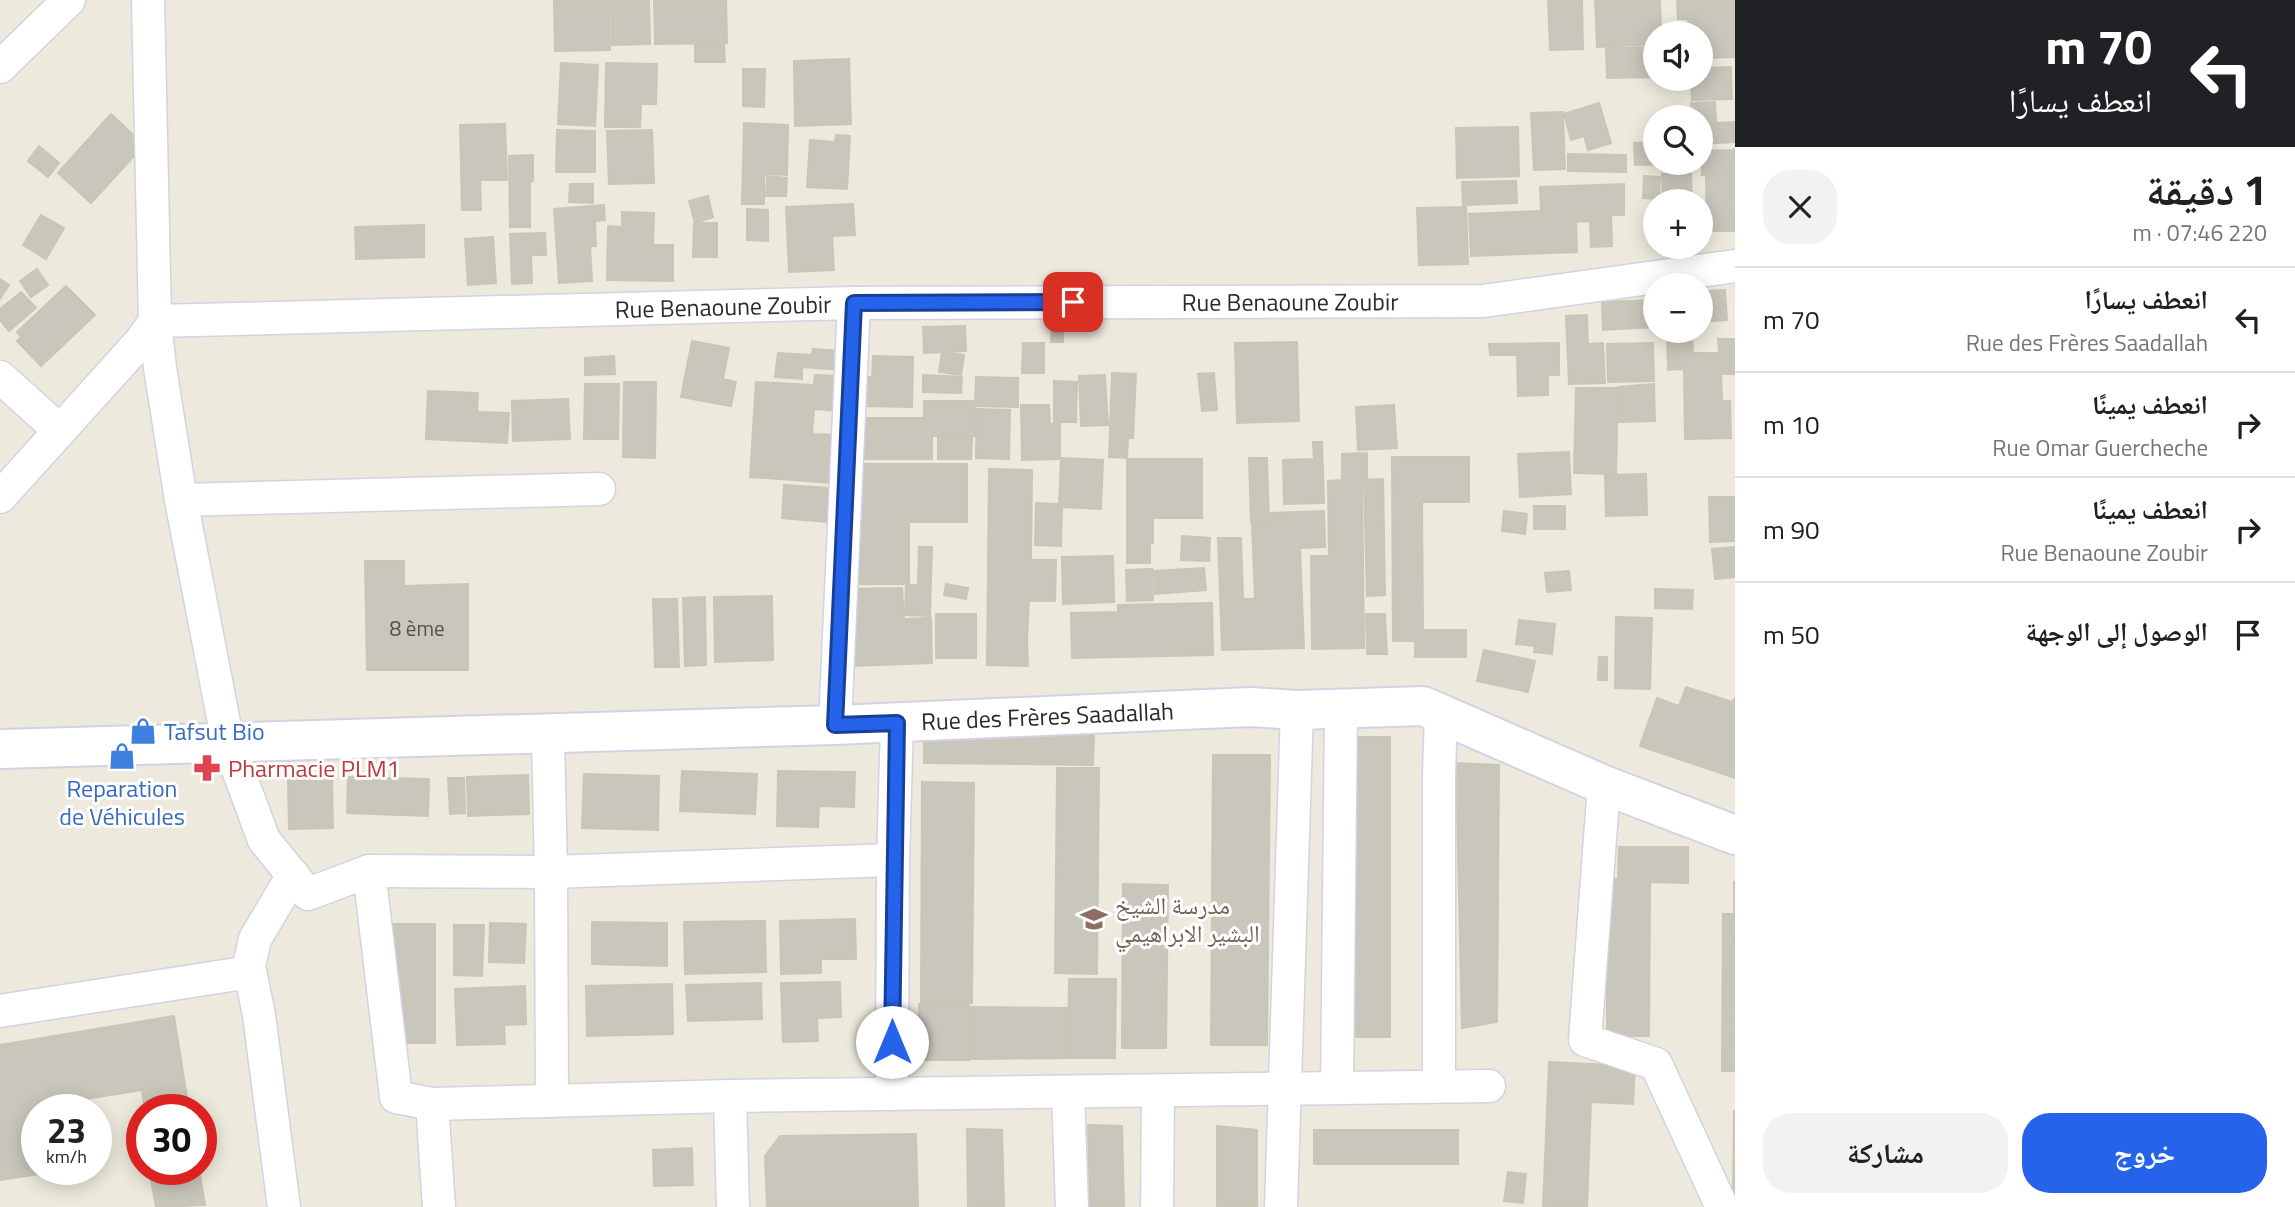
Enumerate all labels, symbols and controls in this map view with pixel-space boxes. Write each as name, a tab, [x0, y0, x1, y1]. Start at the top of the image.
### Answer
text: 70 m	[2045, 8, 2152, 83]
map controls	[1643, 21, 1713, 343]
button: sound	[1643, 21, 1713, 91]
icon: left	[2176, 28, 2267, 119]
text: انعطف يسارًا	[2009, 76, 2152, 124]
button: search	[1643, 105, 1713, 175]
text: 1 دقيقة	[2146, 157, 2267, 221]
button: close	[1763, 170, 1837, 244]
button: +	[1643, 189, 1713, 259]
text: 220 m · 07:46	[2132, 215, 2267, 250]
pin	[1043, 272, 1103, 332]
button: −	[1643, 273, 1713, 343]
text: انعطف يسارًا	[2084, 280, 2208, 319]
icon: arrive	[1054, 283, 1092, 321]
street label: Rue Benaoune Zoubir	[1182, 283, 1398, 320]
street label: Rue Benaoune Zoubir	[614, 286, 832, 327]
text: 70 m	[1763, 300, 1820, 339]
icon: left	[2229, 301, 2267, 339]
text: Rue des Frères Saadallah	[1966, 325, 2208, 360]
text: انعطف يمينًا	[2092, 385, 2208, 424]
text: 10 m	[1763, 405, 1820, 444]
icon: right	[2229, 406, 2267, 444]
text: Rue Omar Guercheche	[1992, 430, 2208, 465]
text: انعطف يمينًا	[2092, 490, 2208, 529]
text: 90 m	[1763, 510, 1820, 549]
icon: right	[2229, 511, 2267, 549]
text: Rue Benaoune Zoubir	[2000, 535, 2208, 570]
house number: 8 ème	[389, 612, 445, 644]
text: الوصول إلى الوجهة	[2026, 612, 2208, 651]
text: 50 m	[1763, 615, 1820, 654]
icon: arrive	[2229, 616, 2267, 654]
street label: Rue des Frères Saadallah	[920, 692, 1175, 739]
place label: Tafsut Bio	[164, 713, 265, 749]
shop icon: Tafsut Bio	[128, 716, 158, 746]
shop icon: Reparation de Véhicules	[107, 741, 137, 771]
place label: Pharmacie PLM1	[228, 750, 400, 786]
pharmacy icon: Pharmacie PLM1	[192, 753, 222, 783]
place label: Reparation de Véhicules	[59, 770, 185, 834]
place label: مدرسة الشيخ البشير الابراهيمي	[1115, 887, 1260, 953]
school or university icon: مدرسة الشيخ البشير الابراهيمي	[1079, 904, 1109, 934]
position arrow	[855, 1005, 929, 1079]
speed limit sign: 30	[126, 1094, 217, 1185]
text: 23	[47, 1103, 86, 1157]
button: مشاركة	[1763, 1113, 2008, 1193]
button: خروج	[2022, 1113, 2267, 1193]
text: km/h	[46, 1143, 87, 1170]

